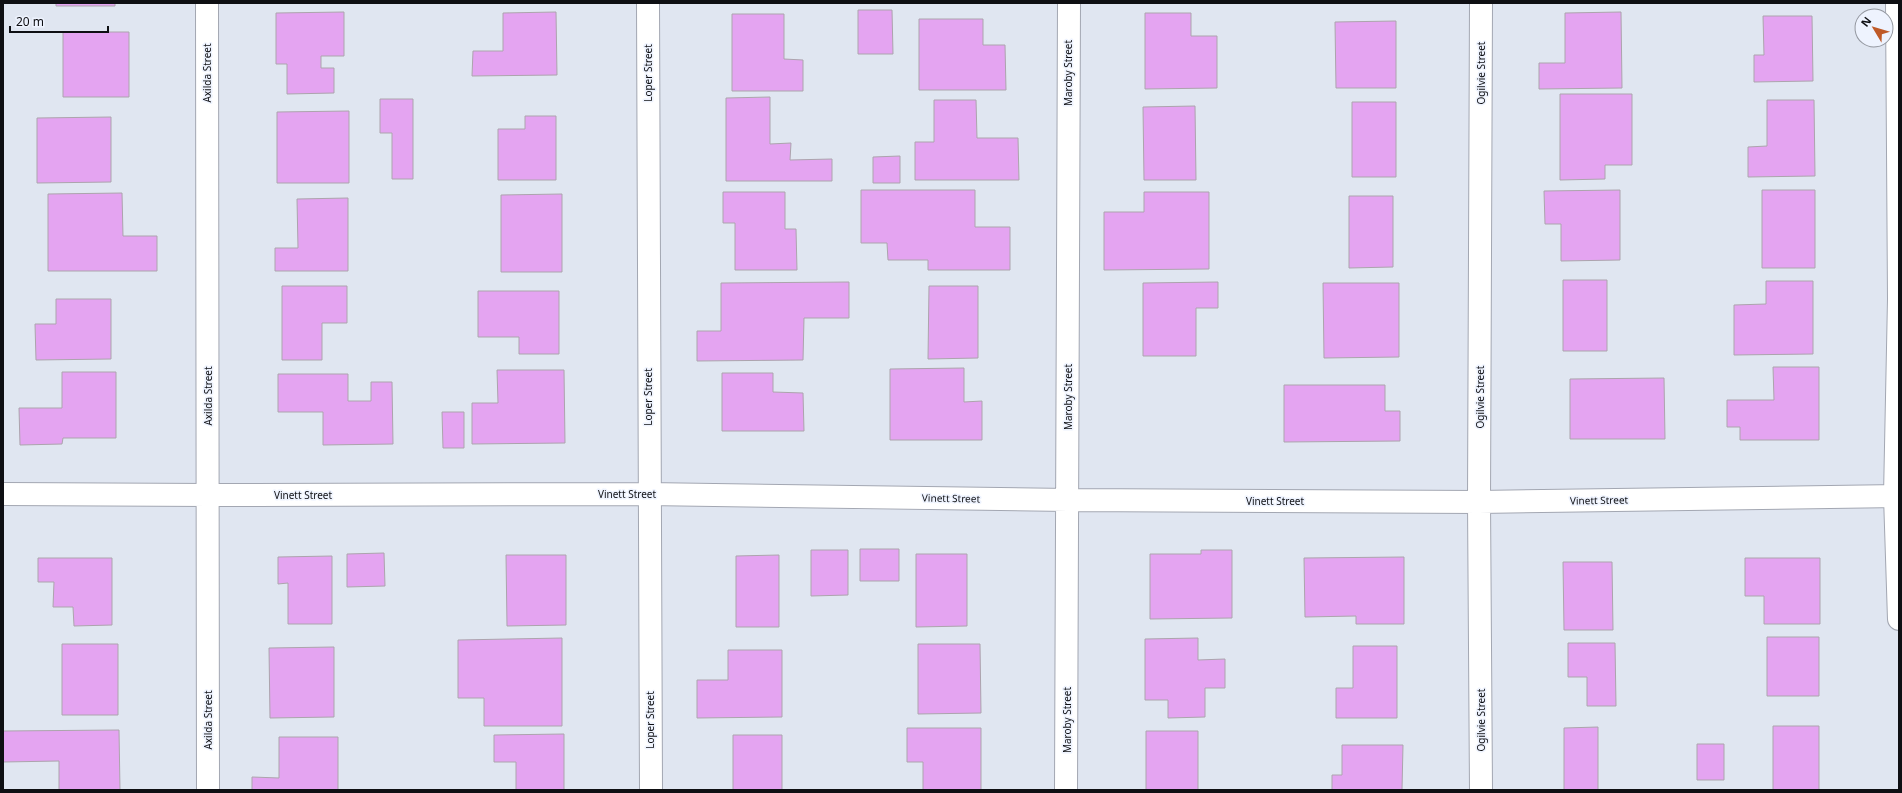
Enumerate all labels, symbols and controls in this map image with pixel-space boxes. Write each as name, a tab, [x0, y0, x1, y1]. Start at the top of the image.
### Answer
scale bar	[10, 8, 108, 34]
north arrow	[1854, 8, 1894, 48]
text: 20 m	[16, 13, 44, 30]
text: N	[1857, 13, 1874, 30]
street label: Maroby Street	[1061, 39, 1075, 106]
street label: Ogilvie Street	[1474, 41, 1488, 104]
street label: Axilda Street	[200, 43, 214, 103]
street label: Loper Street	[641, 44, 655, 102]
street label: Maroby Street	[1061, 363, 1075, 430]
street label: Ogilvie Street	[1473, 365, 1487, 428]
street label: Axilda Street	[201, 366, 215, 426]
street label: Loper Street	[641, 368, 655, 426]
street label: Vinett Street	[598, 487, 656, 501]
street label: Vinett Street	[274, 488, 332, 502]
street label: Vinett Street	[922, 490, 981, 506]
street label: Vinett Street	[1570, 492, 1629, 508]
street label: Vinett Street	[1246, 494, 1304, 508]
street label: Maroby Street	[1060, 686, 1074, 753]
street label: Ogilvie Street	[1474, 688, 1488, 751]
street label: Axilda Street	[201, 690, 215, 750]
street label: Loper Street	[643, 691, 657, 749]

